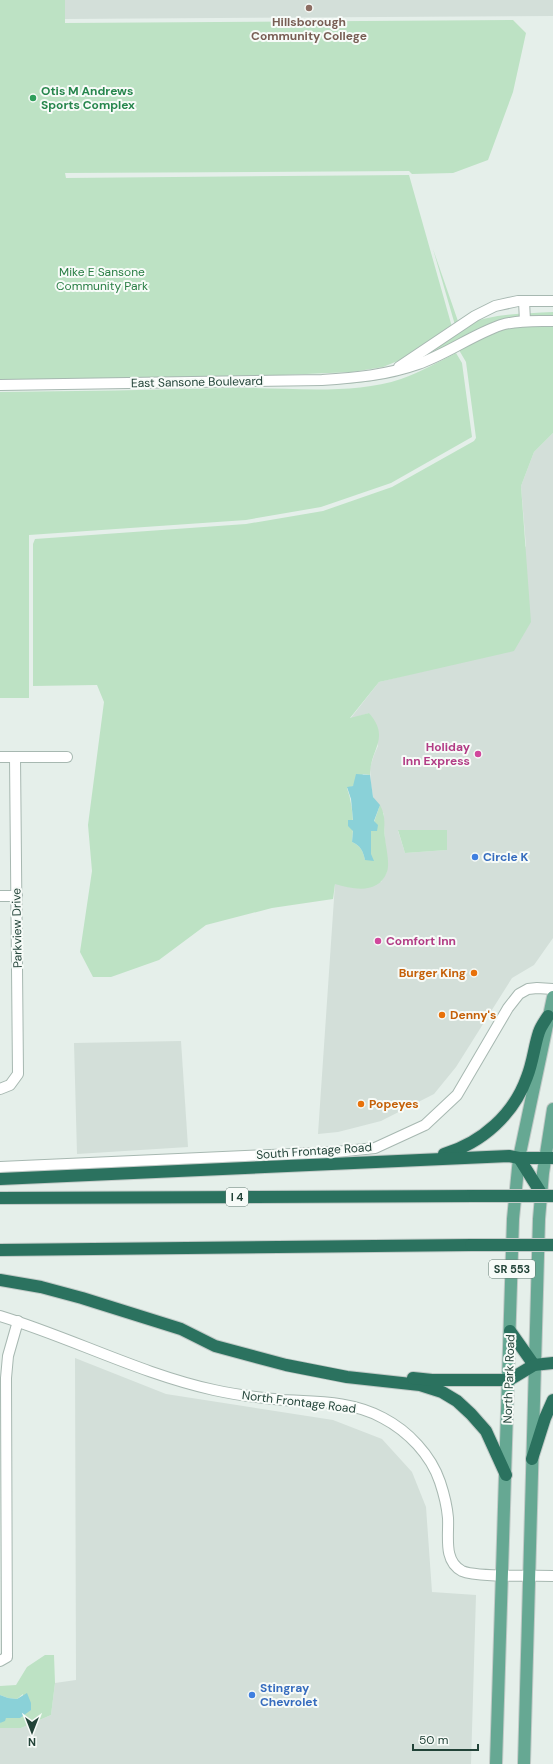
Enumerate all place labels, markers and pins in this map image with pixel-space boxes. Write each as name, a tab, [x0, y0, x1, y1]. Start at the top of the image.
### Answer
marker: Hillsborough Community College	[304, 3, 314, 13]
place label: Hillsborough Community College	[251, 14, 367, 44]
place label: Otis M Andrews Sports Complex	[41, 83, 135, 113]
marker: Otis M Andrews Sports Complex	[28, 93, 38, 103]
place label: Holiday Inn Express	[403, 739, 471, 769]
marker: Holiday Inn Express	[473, 749, 483, 759]
place label: Circle K	[483, 849, 528, 865]
marker: Circle K	[470, 852, 480, 862]
place label: Comfort Inn	[386, 933, 456, 949]
marker: Comfort Inn	[373, 936, 383, 946]
place label: Burger King	[399, 965, 466, 981]
marker: Burger King	[469, 968, 479, 978]
place label: Denny's	[450, 1007, 496, 1023]
marker: Denny's	[437, 1010, 447, 1020]
place label: Popeyes	[369, 1096, 419, 1112]
marker: Popeyes	[356, 1099, 366, 1109]
place label: Stingray Chevrolet	[260, 1680, 318, 1710]
marker: Stingray Chevrolet	[247, 1690, 257, 1700]

